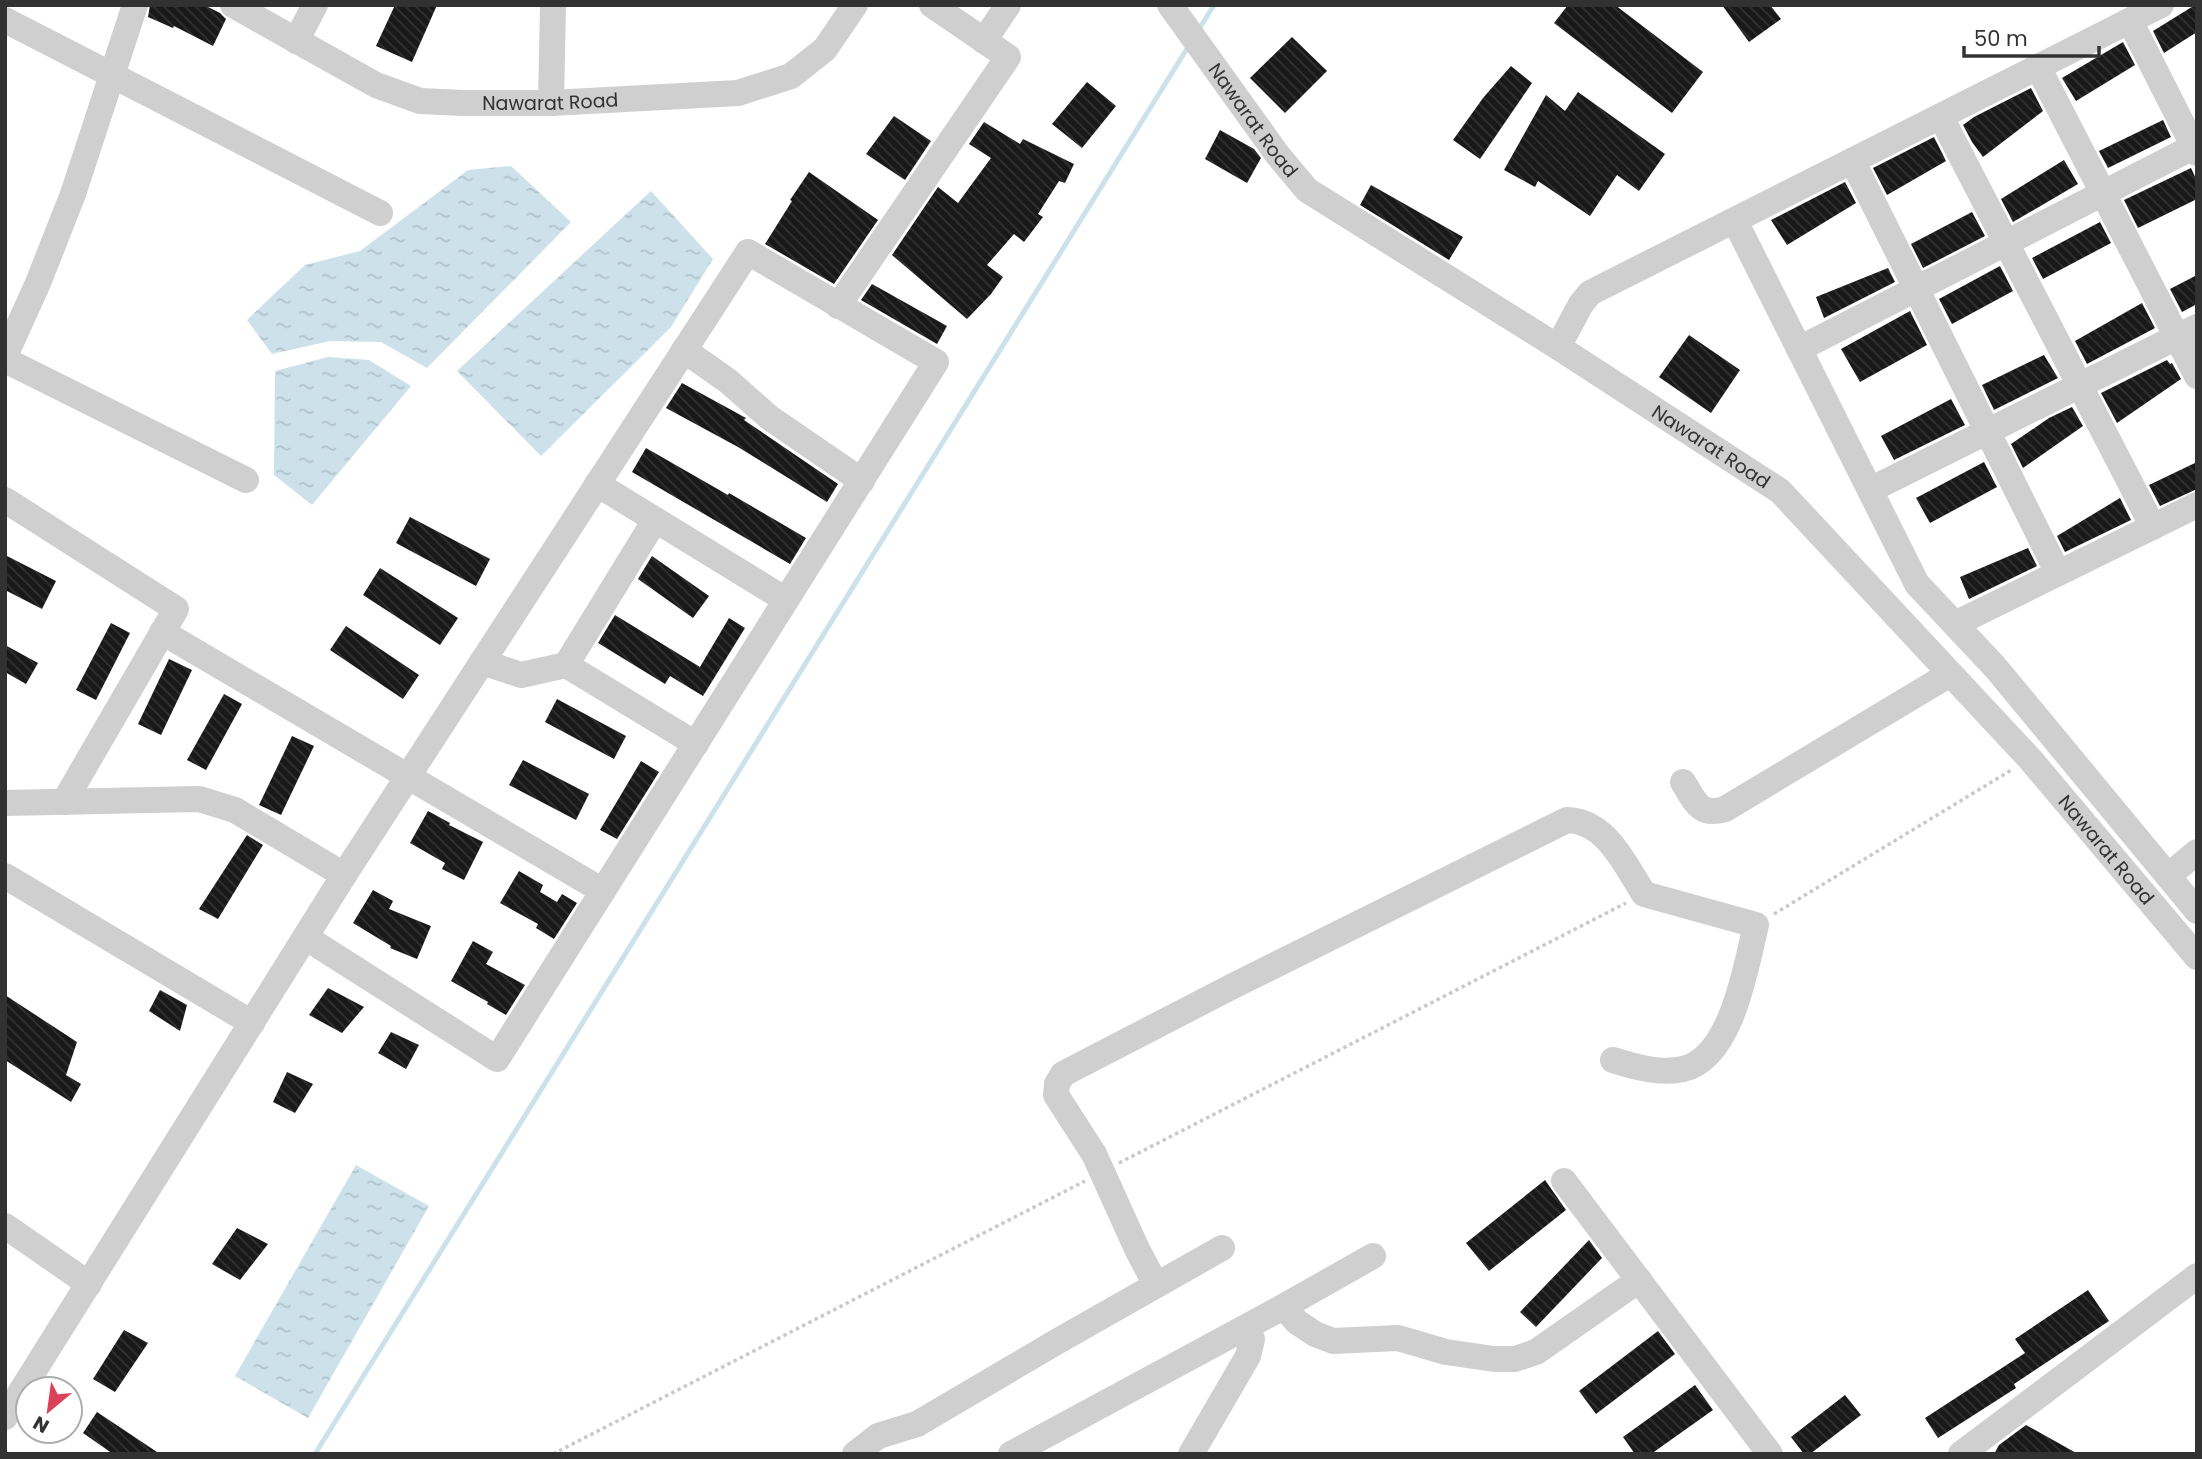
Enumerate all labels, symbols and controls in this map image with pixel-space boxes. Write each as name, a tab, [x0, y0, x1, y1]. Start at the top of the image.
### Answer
scale bar	[1964, 14, 2099, 58]
text: 50 m	[1974, 24, 2028, 53]
street label: Nawarat Road	[1202, 57, 1304, 183]
street label: Nawarat Road	[482, 86, 619, 117]
street label: Nawarat Road	[1647, 398, 1775, 495]
street label: Nawarat Road	[2052, 789, 2160, 911]
north arrow	[14, 1375, 84, 1445]
text: N	[28, 1409, 54, 1440]

